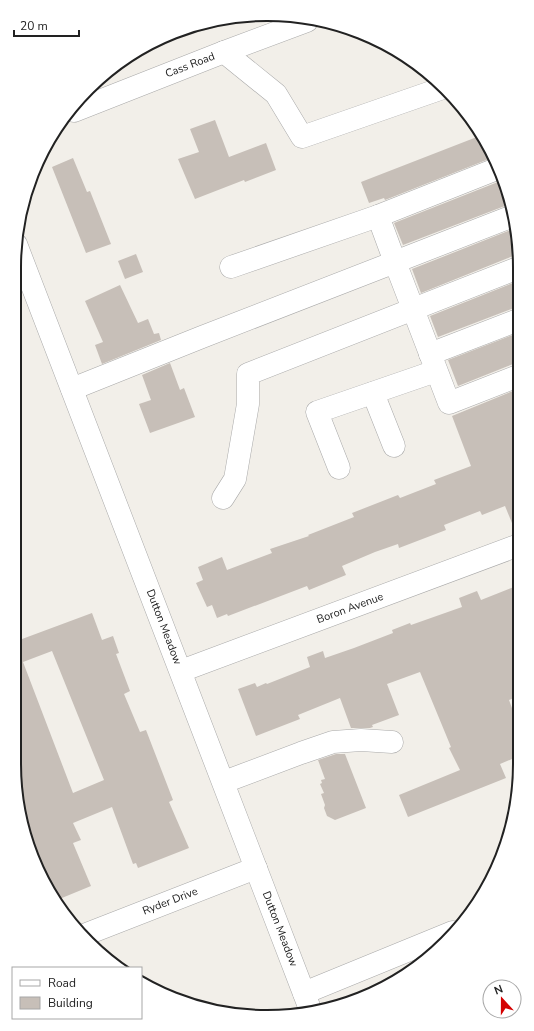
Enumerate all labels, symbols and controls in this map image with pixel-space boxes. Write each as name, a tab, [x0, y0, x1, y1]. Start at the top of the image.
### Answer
scale bar	[14, 12, 79, 38]
text: 20 m	[20, 18, 48, 34]
street label: Cass Road	[163, 49, 217, 81]
street label: Dutton Meadow	[143, 587, 185, 667]
street label: Boron Avenue	[315, 589, 386, 627]
street label: Ryder Drive	[140, 884, 200, 918]
street label: Dutton Meadow	[259, 889, 301, 969]
legend	[12, 967, 142, 1019]
text: Road	[48, 975, 76, 991]
north arrow	[482, 979, 522, 1019]
text: N	[492, 982, 505, 999]
text: Building	[48, 995, 93, 1011]

